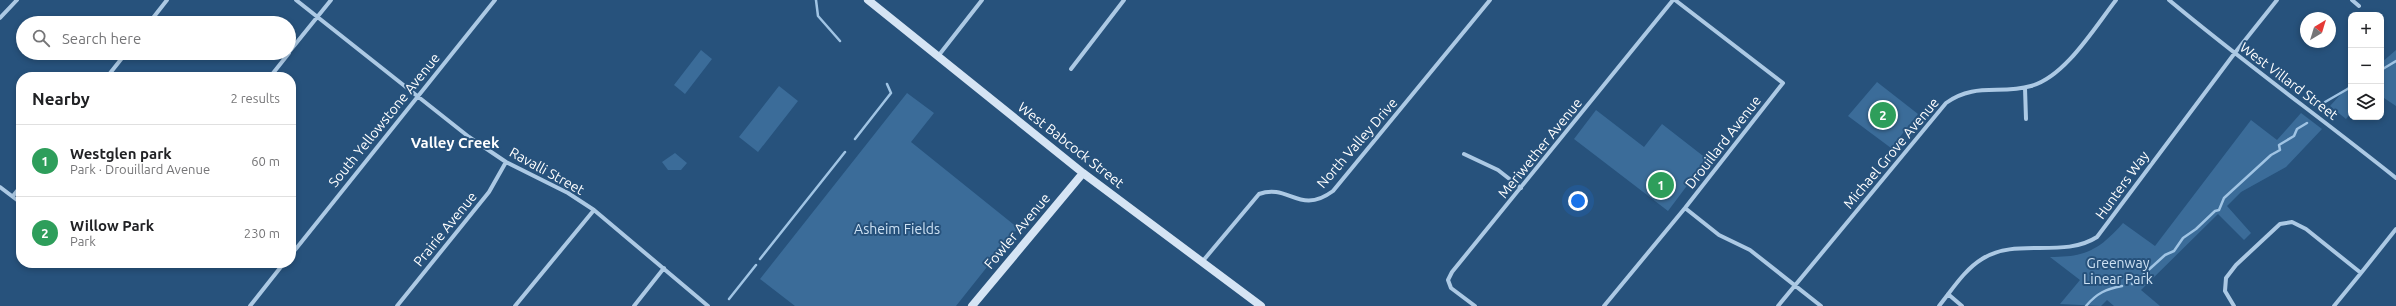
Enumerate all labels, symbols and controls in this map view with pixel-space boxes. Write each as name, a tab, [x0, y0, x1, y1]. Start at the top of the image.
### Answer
north arrow	[2300, 12, 2336, 48]
map controls	[2348, 12, 2384, 120]
button: +	[2348, 12, 2384, 48]
search box	[16, 16, 296, 60]
icon: search	[30, 27, 52, 49]
text: Search here	[62, 30, 141, 47]
street label: West Villard Street	[2237, 39, 2341, 123]
button: −	[2348, 48, 2384, 84]
street label: South Yellowstone Avenue	[325, 50, 443, 190]
button: layers	[2348, 84, 2384, 120]
text: Nearby	[32, 89, 90, 108]
text: 2 results	[230, 91, 280, 105]
street label: Drouillard Avenue	[1682, 92, 1764, 192]
street label: Michael Grove Avenue	[1840, 94, 1942, 212]
street label: North Valley Drive	[1314, 95, 1400, 191]
street label: Meriwether Avenue	[1495, 95, 1585, 201]
street label: West Babcock Street	[1015, 99, 1128, 192]
pin: 2	[1870, 100, 1896, 130]
district label: Valley Creek	[411, 134, 500, 151]
street label: Ravalli Street	[507, 144, 588, 198]
text: Westglen park	[70, 145, 172, 162]
street label: Hunters Way	[2092, 148, 2152, 222]
text: 1	[41, 154, 49, 168]
text: 60 m	[251, 154, 280, 168]
text: Park · Drouillard Avenue	[70, 162, 210, 176]
pin: 1	[1648, 170, 1674, 200]
street label: Prairie Avenue	[410, 189, 480, 269]
street label: Fowler Avenue	[981, 190, 1053, 272]
your location	[1568, 191, 1588, 211]
text: Willow Park	[70, 217, 154, 234]
park label: Asheim Fields	[854, 221, 940, 237]
text: 2	[41, 226, 49, 240]
text: 230 m	[244, 226, 280, 240]
text: Park	[70, 234, 96, 248]
park label: Greenway Linear Park	[2083, 255, 2153, 287]

